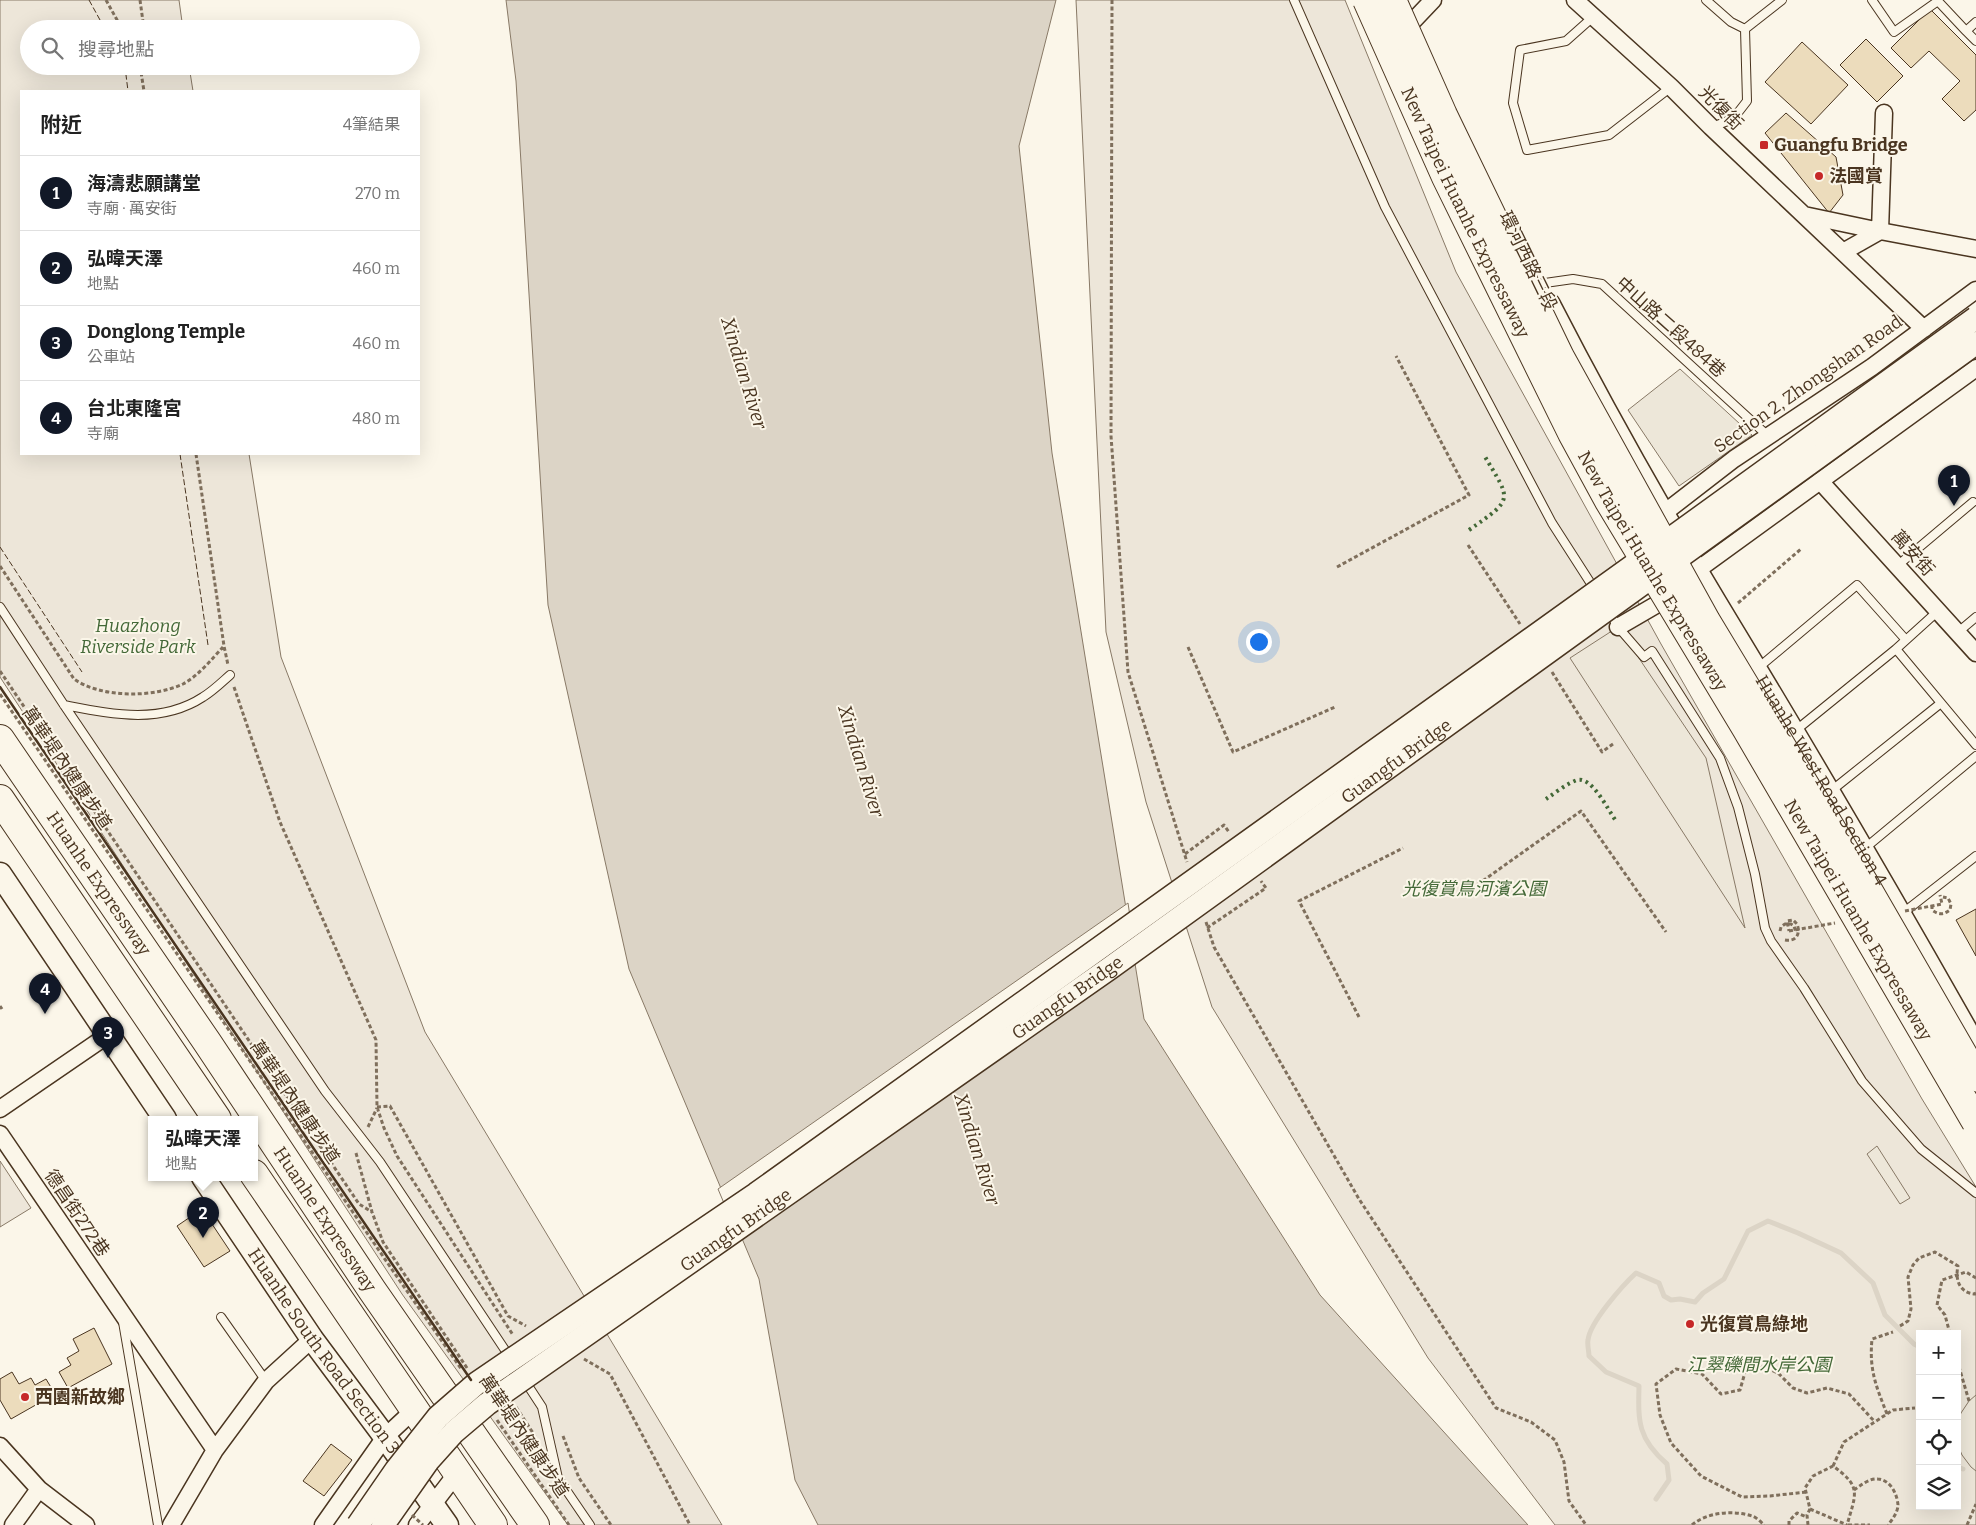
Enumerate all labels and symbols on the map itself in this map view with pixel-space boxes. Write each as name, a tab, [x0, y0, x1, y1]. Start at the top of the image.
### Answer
street label: 光復街	[1694, 81, 1748, 135]
street label: New Taipei Huanhe Expressaway	[1396, 83, 1535, 342]
place label: Guangfu Bridge	[1774, 134, 1908, 156]
marker: Guangfu Bridge	[1758, 139, 1770, 151]
place label: 法國賞	[1829, 165, 1883, 187]
marker: 法國賞	[1813, 170, 1825, 182]
street label: 環河西路三段	[1494, 208, 1562, 314]
street label: 中山路二段484巷	[1612, 272, 1730, 382]
street label: Section 2, Zhongshan Road	[1710, 310, 1907, 458]
water label: Xindian River	[716, 313, 772, 433]
street label: New Taipei Huanhe Expressaway	[1573, 447, 1732, 696]
pin: 1	[1938, 465, 1970, 506]
street label: 萬安街	[1887, 526, 1939, 580]
park label: Huazhong Riverside Park	[80, 615, 196, 658]
your location	[1246, 629, 1272, 655]
street label: Huanhe West Road Section 4	[1751, 671, 1892, 890]
water label: Xindian River	[833, 701, 889, 821]
street label: 萬華堤內健康步道	[18, 702, 116, 834]
street label: Guangfu Bridge	[1337, 714, 1456, 809]
street label: New Taipei Huanhe Expressaway	[1779, 796, 1937, 1045]
street label: Huanhe Expressway	[42, 807, 156, 960]
park label: 光復賞鳥河濱公園	[1402, 878, 1549, 900]
street label: Guangfu Bridge	[1007, 951, 1128, 1044]
pin: 4	[29, 973, 61, 1014]
pin: 3	[92, 1017, 124, 1058]
street label: 萬華堤內健康步道	[246, 1036, 344, 1168]
water label: Xindian River	[949, 1089, 1005, 1209]
street label: Huanhe Expressway	[269, 1143, 381, 1297]
street label: 德昌街272巷	[40, 1165, 114, 1261]
street label: Guangfu Bridge	[676, 1183, 796, 1277]
pin: 2	[187, 1197, 219, 1238]
street label: Huanhe South Road Section 3	[243, 1244, 405, 1458]
place label: 光復賞鳥綠地	[1700, 1313, 1808, 1335]
marker: 光復賞鳥綠地	[1684, 1318, 1696, 1330]
park label: 江翠礫間水岸公園	[1687, 1354, 1834, 1376]
street label: 萬華堤內健康步道	[475, 1370, 573, 1502]
place label: 西園新故鄉	[35, 1386, 125, 1408]
marker: 西園新故鄉	[19, 1391, 31, 1403]

